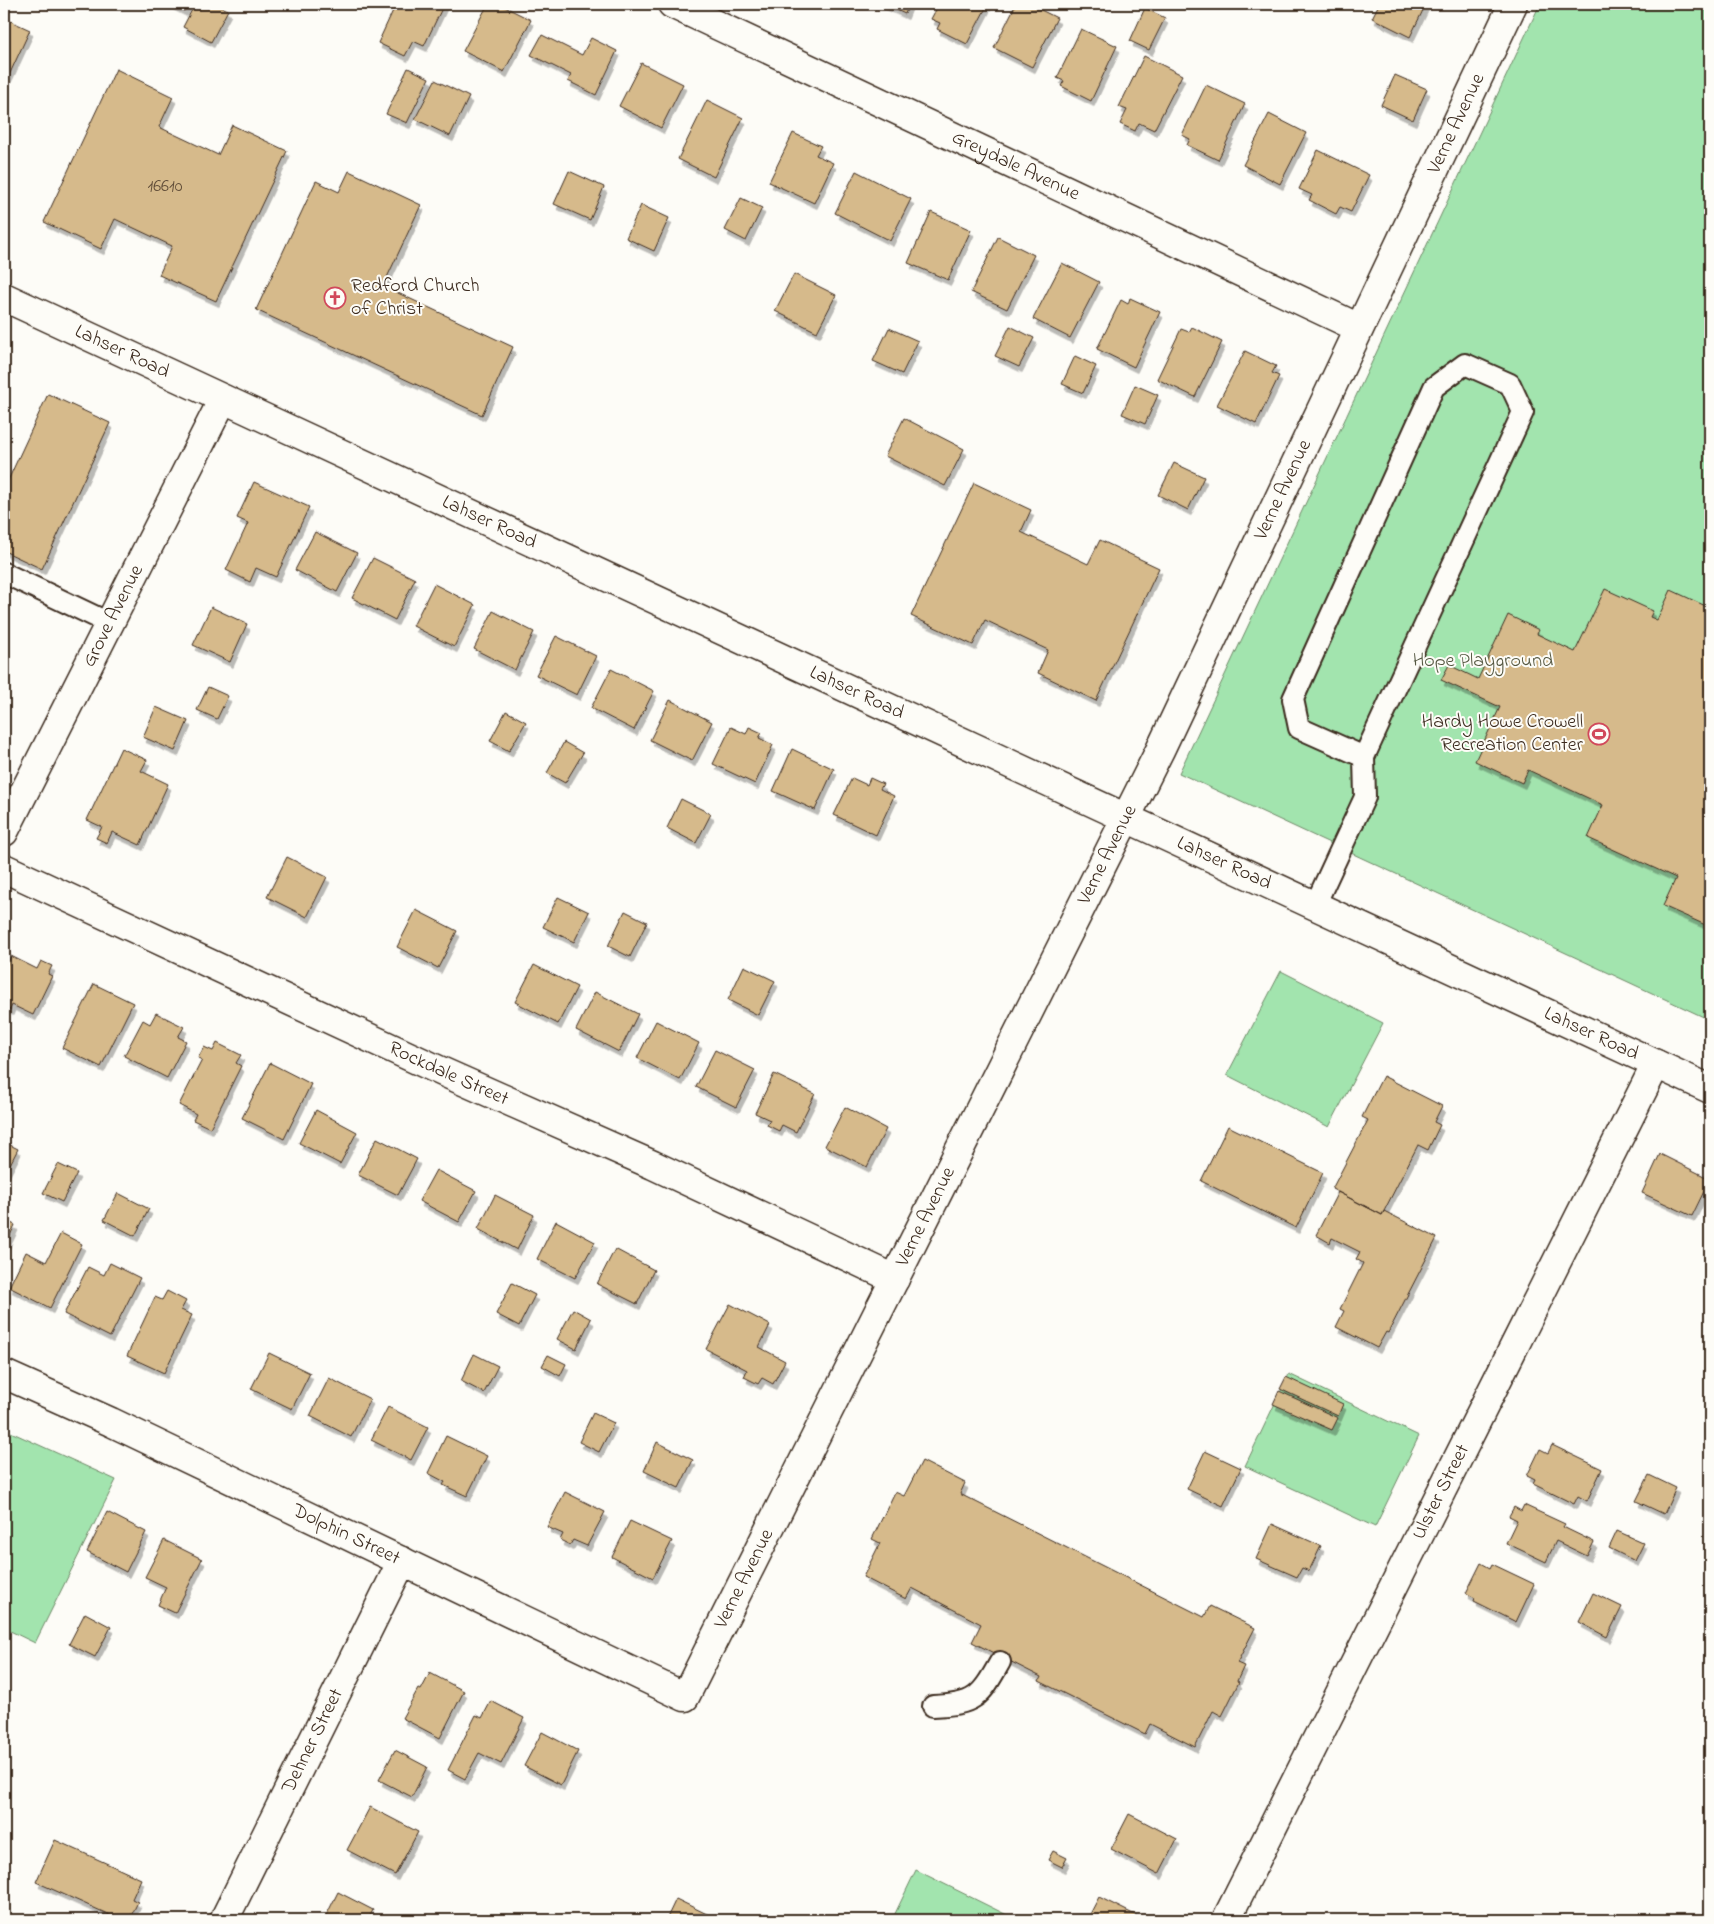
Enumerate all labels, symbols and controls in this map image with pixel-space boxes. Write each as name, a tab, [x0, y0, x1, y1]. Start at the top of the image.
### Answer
street label: Verne Avenue	[1420, 69, 1493, 180]
street label: Greydale Avenue	[947, 123, 1085, 209]
house number: 16610	[147, 174, 183, 200]
place label: Redford Church of Christ	[351, 272, 480, 324]
church icon: Redford Church of Christ	[323, 286, 347, 310]
street label: Lahser Road	[70, 317, 174, 386]
street label: Verne Avenue	[1246, 435, 1319, 546]
street label: Lahser Road	[437, 488, 541, 557]
street label: Grove Avenue	[75, 560, 151, 672]
park label: Hope Playground	[1413, 647, 1553, 677]
street label: Lahser Road	[804, 658, 909, 727]
place label: Hardy Howe Crowell Recreation Center	[1422, 708, 1584, 760]
sports icon: Hardy Howe Crowell Recreation Center	[1587, 722, 1611, 746]
street label: Verne Avenue	[1070, 800, 1145, 911]
street label: Lahser Road	[1172, 829, 1276, 898]
street label: Lahser Road	[1539, 999, 1643, 1068]
street label: Rockdale Street	[384, 1034, 513, 1114]
street label: Verne Avenue	[888, 1162, 963, 1273]
street label: Ulster Street	[1405, 1439, 1477, 1545]
street label: Dolphin Street	[286, 1496, 405, 1573]
street label: Verne Avenue	[707, 1524, 782, 1635]
street label: Dehner Street	[274, 1683, 351, 1799]

